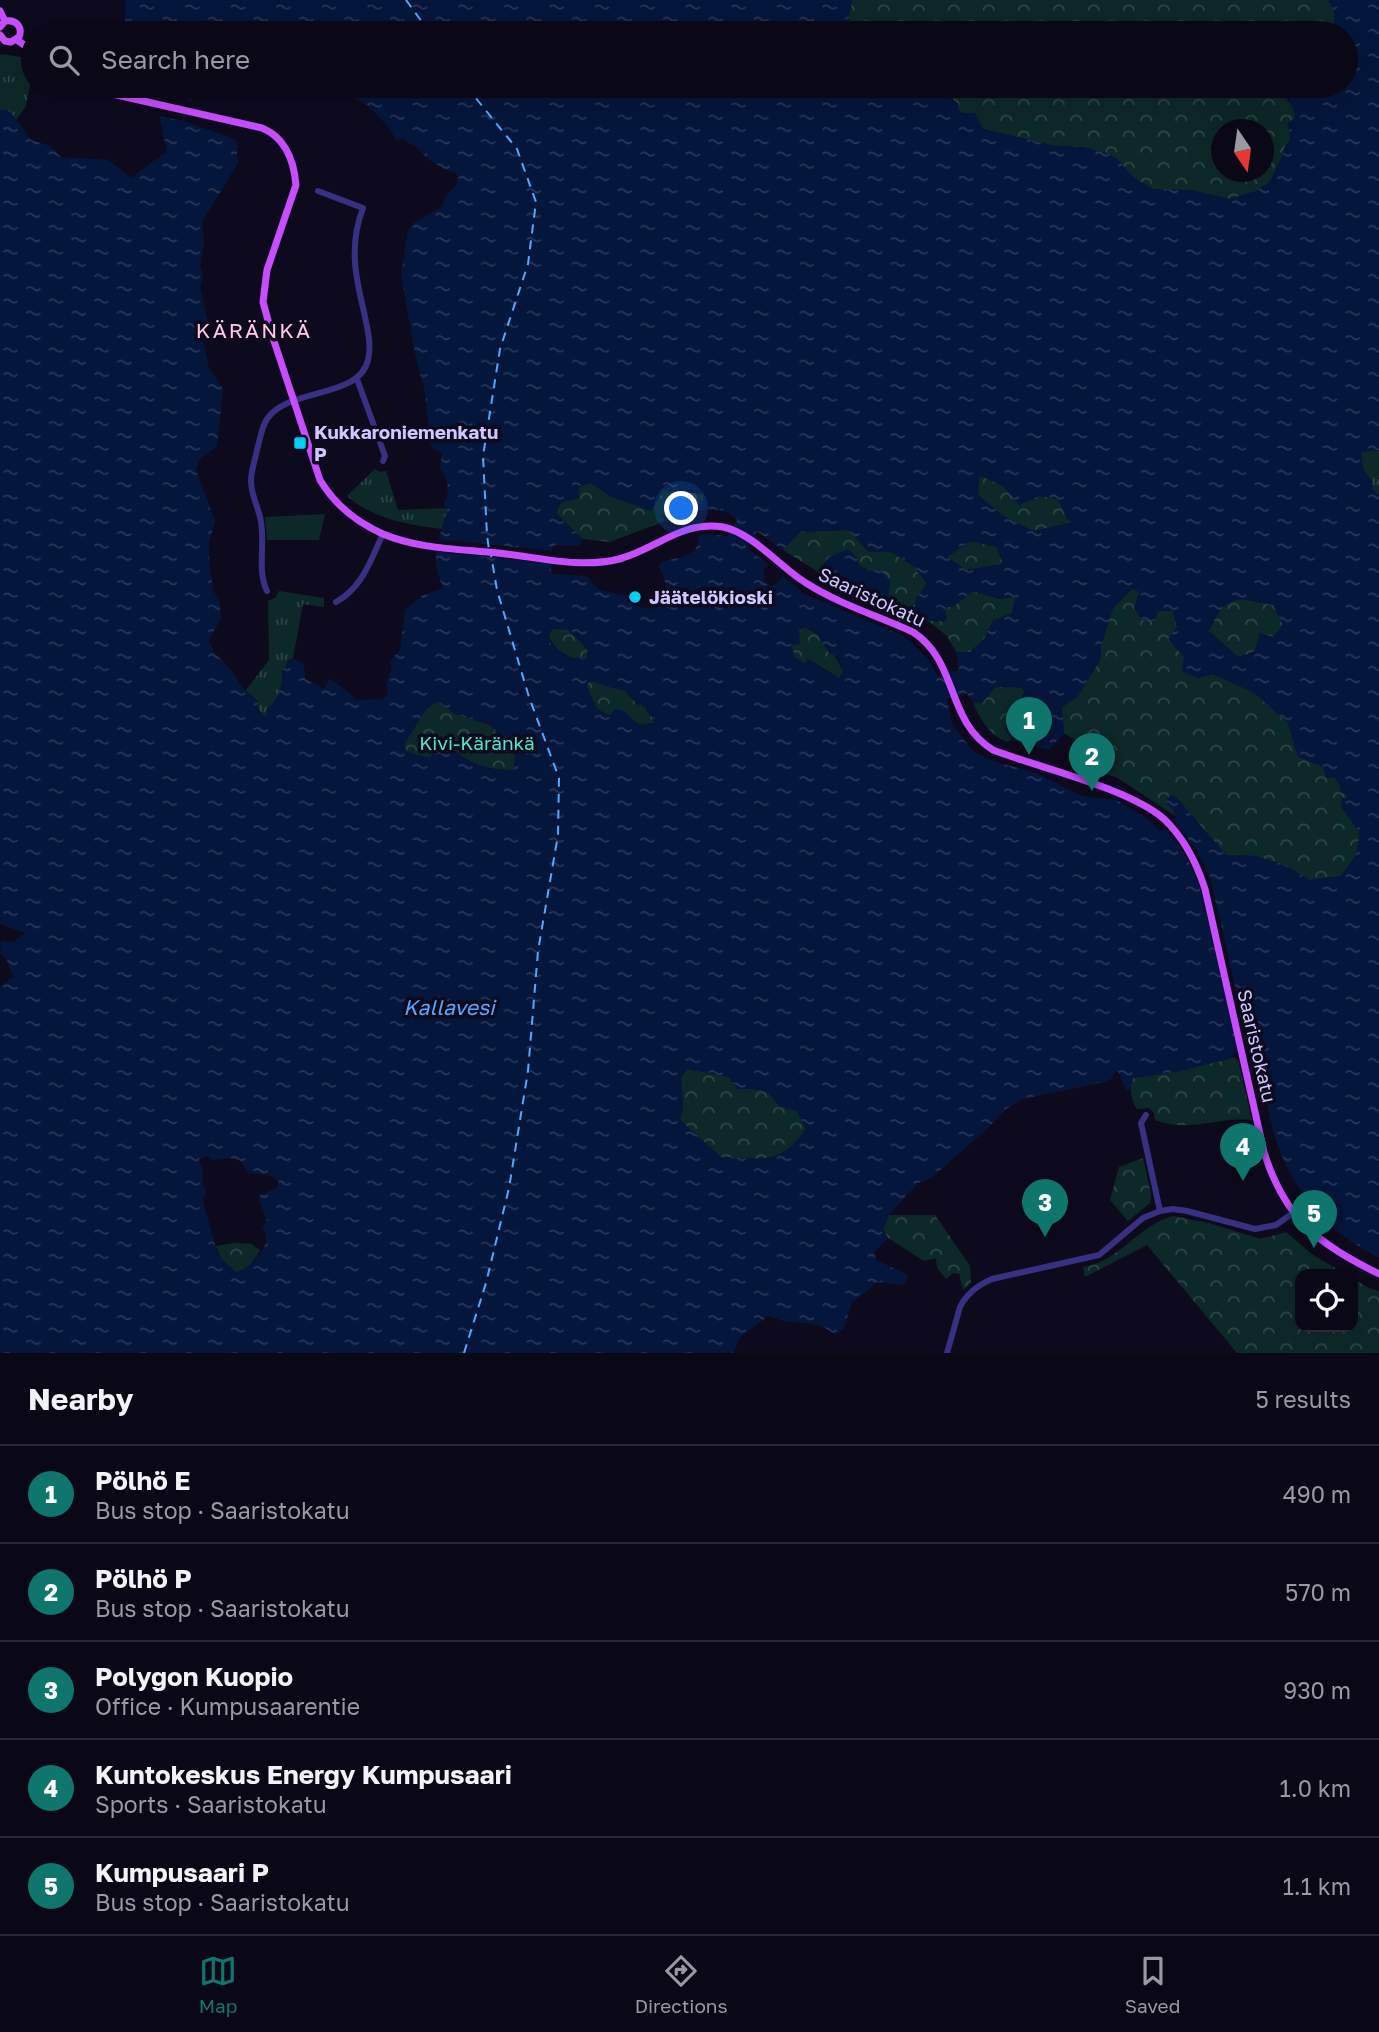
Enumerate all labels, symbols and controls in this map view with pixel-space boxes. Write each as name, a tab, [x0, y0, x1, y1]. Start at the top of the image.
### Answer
search box	[21, 21, 1358, 98]
icon: search	[45, 41, 83, 79]
text: Search here	[101, 44, 250, 75]
north arrow	[1211, 119, 1274, 182]
district label: KÄRÄNKÄ	[196, 317, 312, 343]
place label: Kukkaroniemenkatu P	[314, 420, 498, 465]
marker: Kukkaroniemenkatu P	[292, 435, 308, 451]
your location	[664, 491, 698, 525]
street label: Saaristokatu	[815, 562, 929, 631]
place label: Jäätelökioski	[649, 585, 773, 608]
marker: Jäätelökioski	[627, 589, 643, 605]
pin: 1	[1006, 697, 1052, 755]
park label: Kivi-Käränkä	[419, 731, 535, 754]
pin: 2	[1069, 733, 1115, 791]
street label: Saaristokatu	[1233, 987, 1282, 1105]
water label: Kallavesi	[403, 994, 497, 1020]
pin: 4	[1220, 1123, 1266, 1181]
pin: 3	[1022, 1179, 1068, 1237]
pin: 5	[1291, 1190, 1337, 1248]
map controls	[1295, 1269, 1358, 1332]
button: locate	[1295, 1269, 1358, 1332]
text: Nearby	[28, 1381, 133, 1417]
text: 5 results	[1255, 1385, 1351, 1413]
text: Pölhö E	[95, 1465, 191, 1496]
text: 1	[45, 1480, 57, 1508]
text: 490 m	[1283, 1480, 1351, 1508]
text: Bus stop · Saaristokatu	[95, 1496, 350, 1524]
text: Pölhö P	[95, 1563, 192, 1594]
text: 2	[44, 1578, 58, 1606]
text: 570 m	[1285, 1578, 1351, 1606]
text: Bus stop · Saaristokatu	[95, 1594, 350, 1622]
text: Polygon Kuopio	[95, 1661, 293, 1692]
text: 3	[44, 1676, 58, 1704]
text: 930 m	[1283, 1676, 1351, 1704]
text: Office · Kumpusaarentie	[95, 1692, 360, 1720]
text: Kuntokeskus Energy Kumpusaari	[95, 1759, 512, 1790]
text: 4	[44, 1774, 58, 1802]
text: 1.0 km	[1280, 1774, 1351, 1802]
text: Sports · Saaristokatu	[95, 1790, 327, 1818]
text: Kumpusaari P	[95, 1857, 269, 1888]
text: 5	[44, 1872, 58, 1900]
text: 1.1 km	[1283, 1872, 1351, 1900]
text: Bus stop · Saaristokatu	[95, 1888, 350, 1916]
tab: Map	[199, 1952, 237, 2017]
tab: Directions	[635, 1952, 728, 2017]
tab: Saved	[1125, 1952, 1180, 2017]

